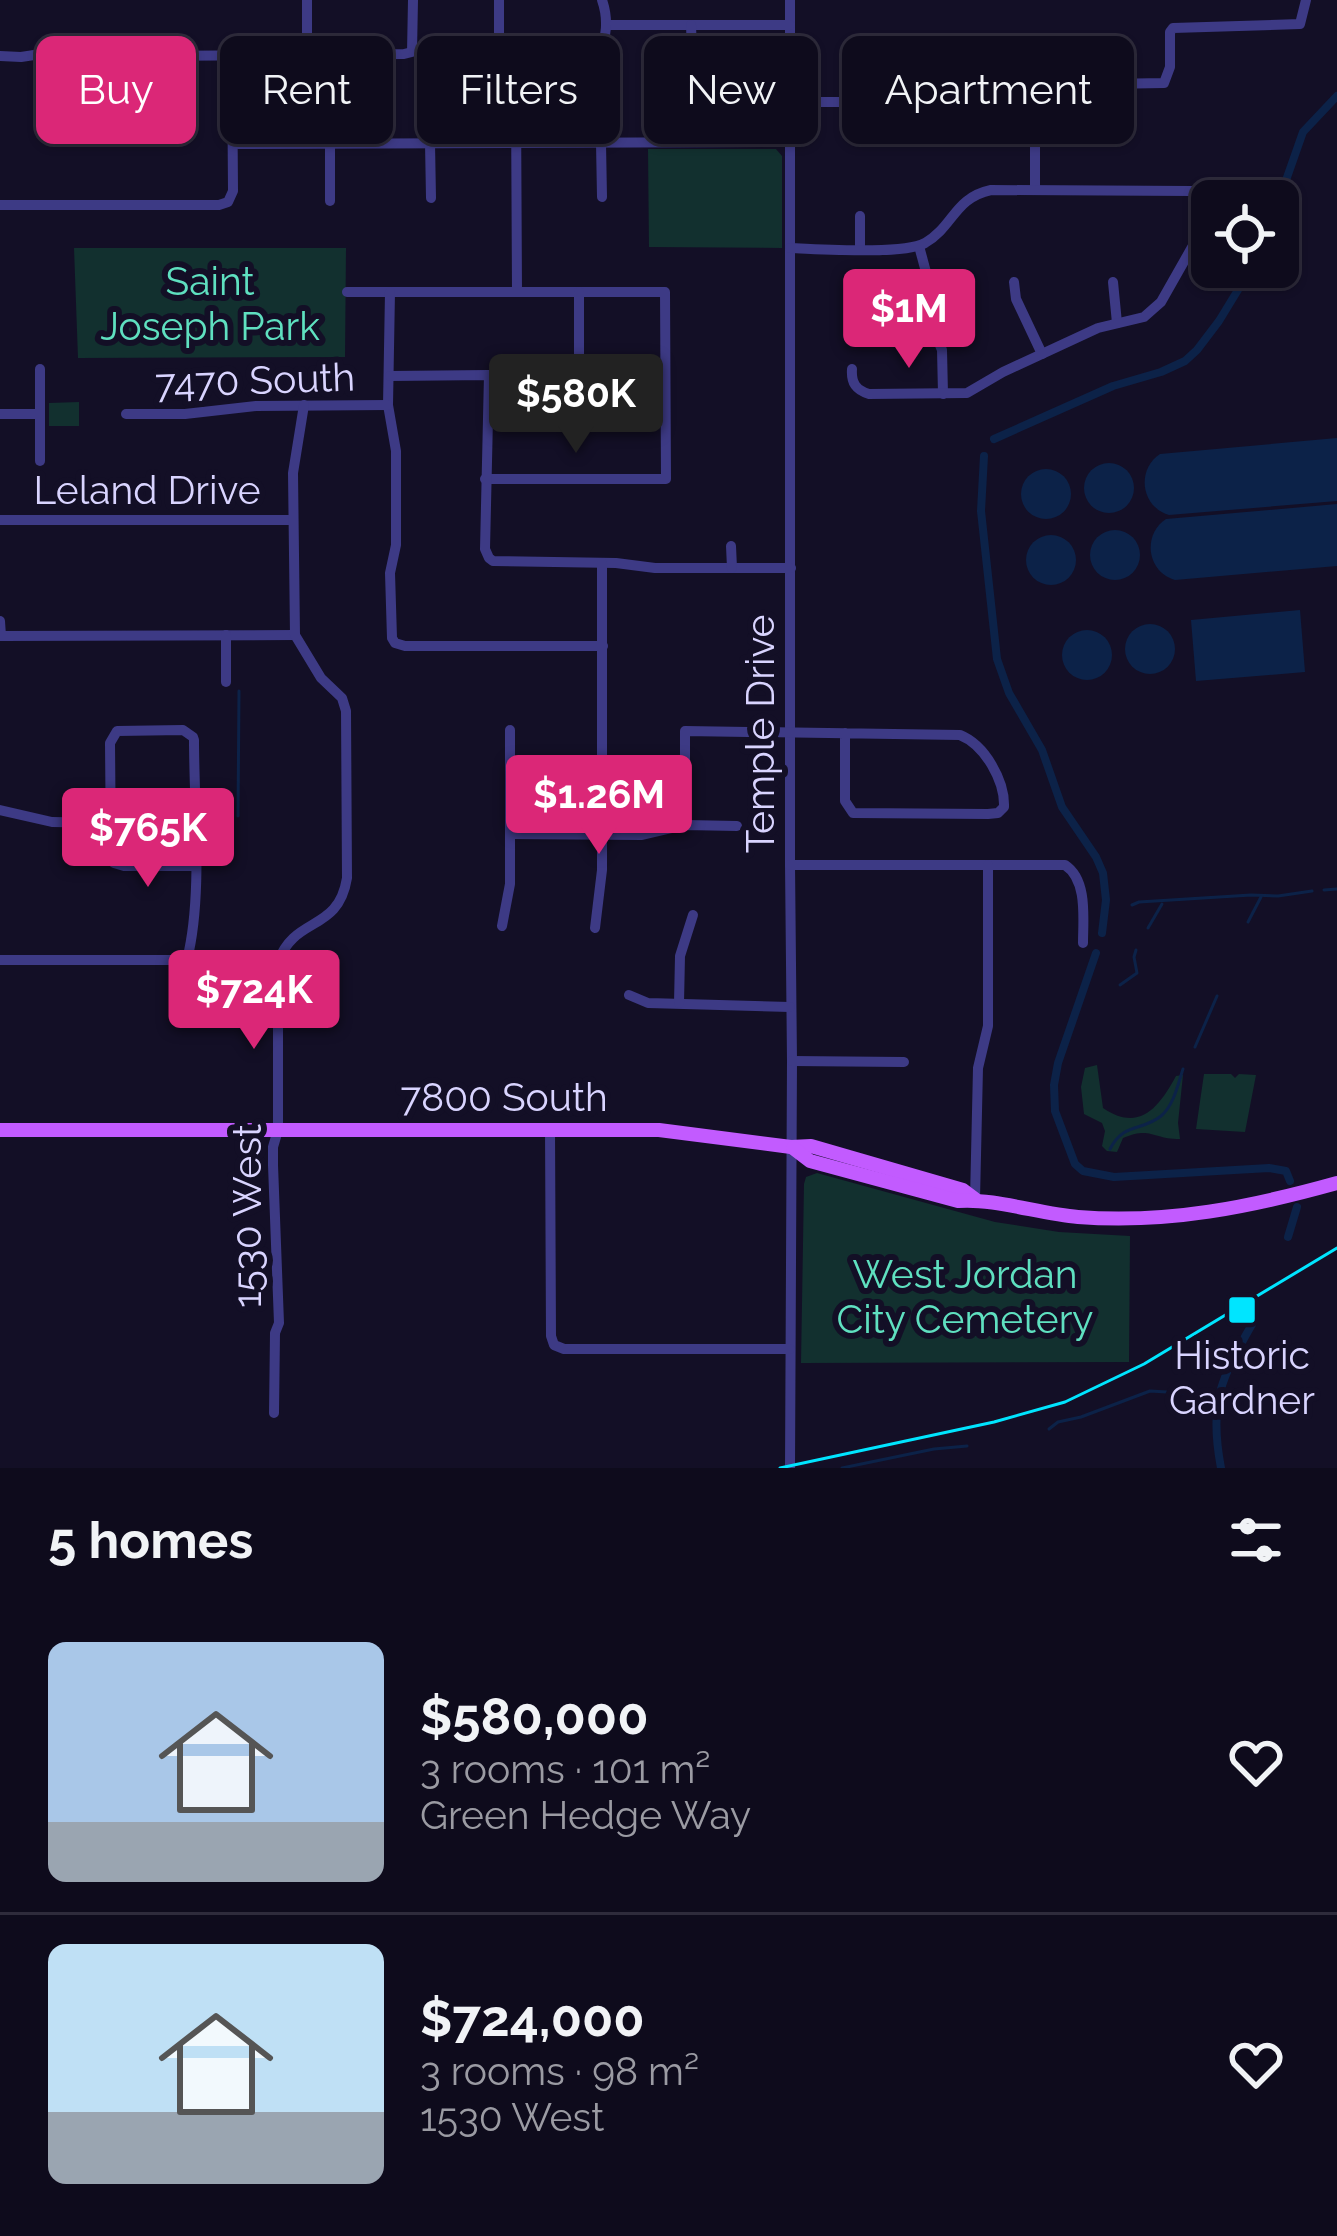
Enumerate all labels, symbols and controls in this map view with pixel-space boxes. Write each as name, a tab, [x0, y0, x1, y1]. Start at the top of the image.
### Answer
chip: Buy	[36, 36, 196, 144]
chip: Rent	[220, 36, 393, 144]
chip: Filters	[417, 36, 620, 144]
chip: New	[644, 36, 818, 144]
chip: Apartment	[842, 36, 1134, 144]
map controls	[1191, 180, 1299, 288]
button: locate	[1191, 180, 1299, 288]
park label: Saint Joseph Park	[100, 258, 320, 349]
pin: $1M	[851, 269, 967, 371]
text: $1M	[870, 285, 948, 331]
street label: 7470 South	[154, 354, 356, 406]
pin: $580K	[492, 354, 660, 456]
text: $580K	[516, 370, 636, 416]
street label: Leland Drive	[33, 467, 261, 513]
street label: Temple Drive	[737, 615, 783, 853]
pin: $1.26M	[501, 755, 697, 857]
text: $1.26M	[533, 771, 665, 817]
pin: $765K	[64, 788, 232, 890]
text: $765K	[89, 804, 207, 850]
pin: $724K	[170, 950, 338, 1052]
text: $724K	[196, 966, 312, 1012]
street label: 7800 South	[400, 1074, 608, 1120]
street label: 1530 West	[224, 1124, 270, 1308]
park label: West Jordan City Cemetery	[837, 1251, 1094, 1342]
marker: Historic Gardner	[1226, 1294, 1258, 1326]
place label: Historic Gardner	[1169, 1332, 1315, 1423]
icon: filters	[1223, 1507, 1289, 1573]
text: 5 homes	[48, 1510, 253, 1570]
text: $580,000	[420, 1686, 648, 1746]
icon: home	[144, 1690, 288, 1834]
icon: heart	[1223, 1729, 1289, 1795]
text: 3 rooms · 101 m²	[420, 1746, 710, 1792]
text: Green Hedge Way	[420, 1792, 751, 1838]
text: $724,000	[420, 1988, 645, 2048]
icon: home	[144, 1992, 288, 2136]
icon: heart	[1223, 2031, 1289, 2097]
text: 3 rooms · 98 m²	[420, 2048, 699, 2094]
text: 1530 West	[420, 2094, 604, 2140]

